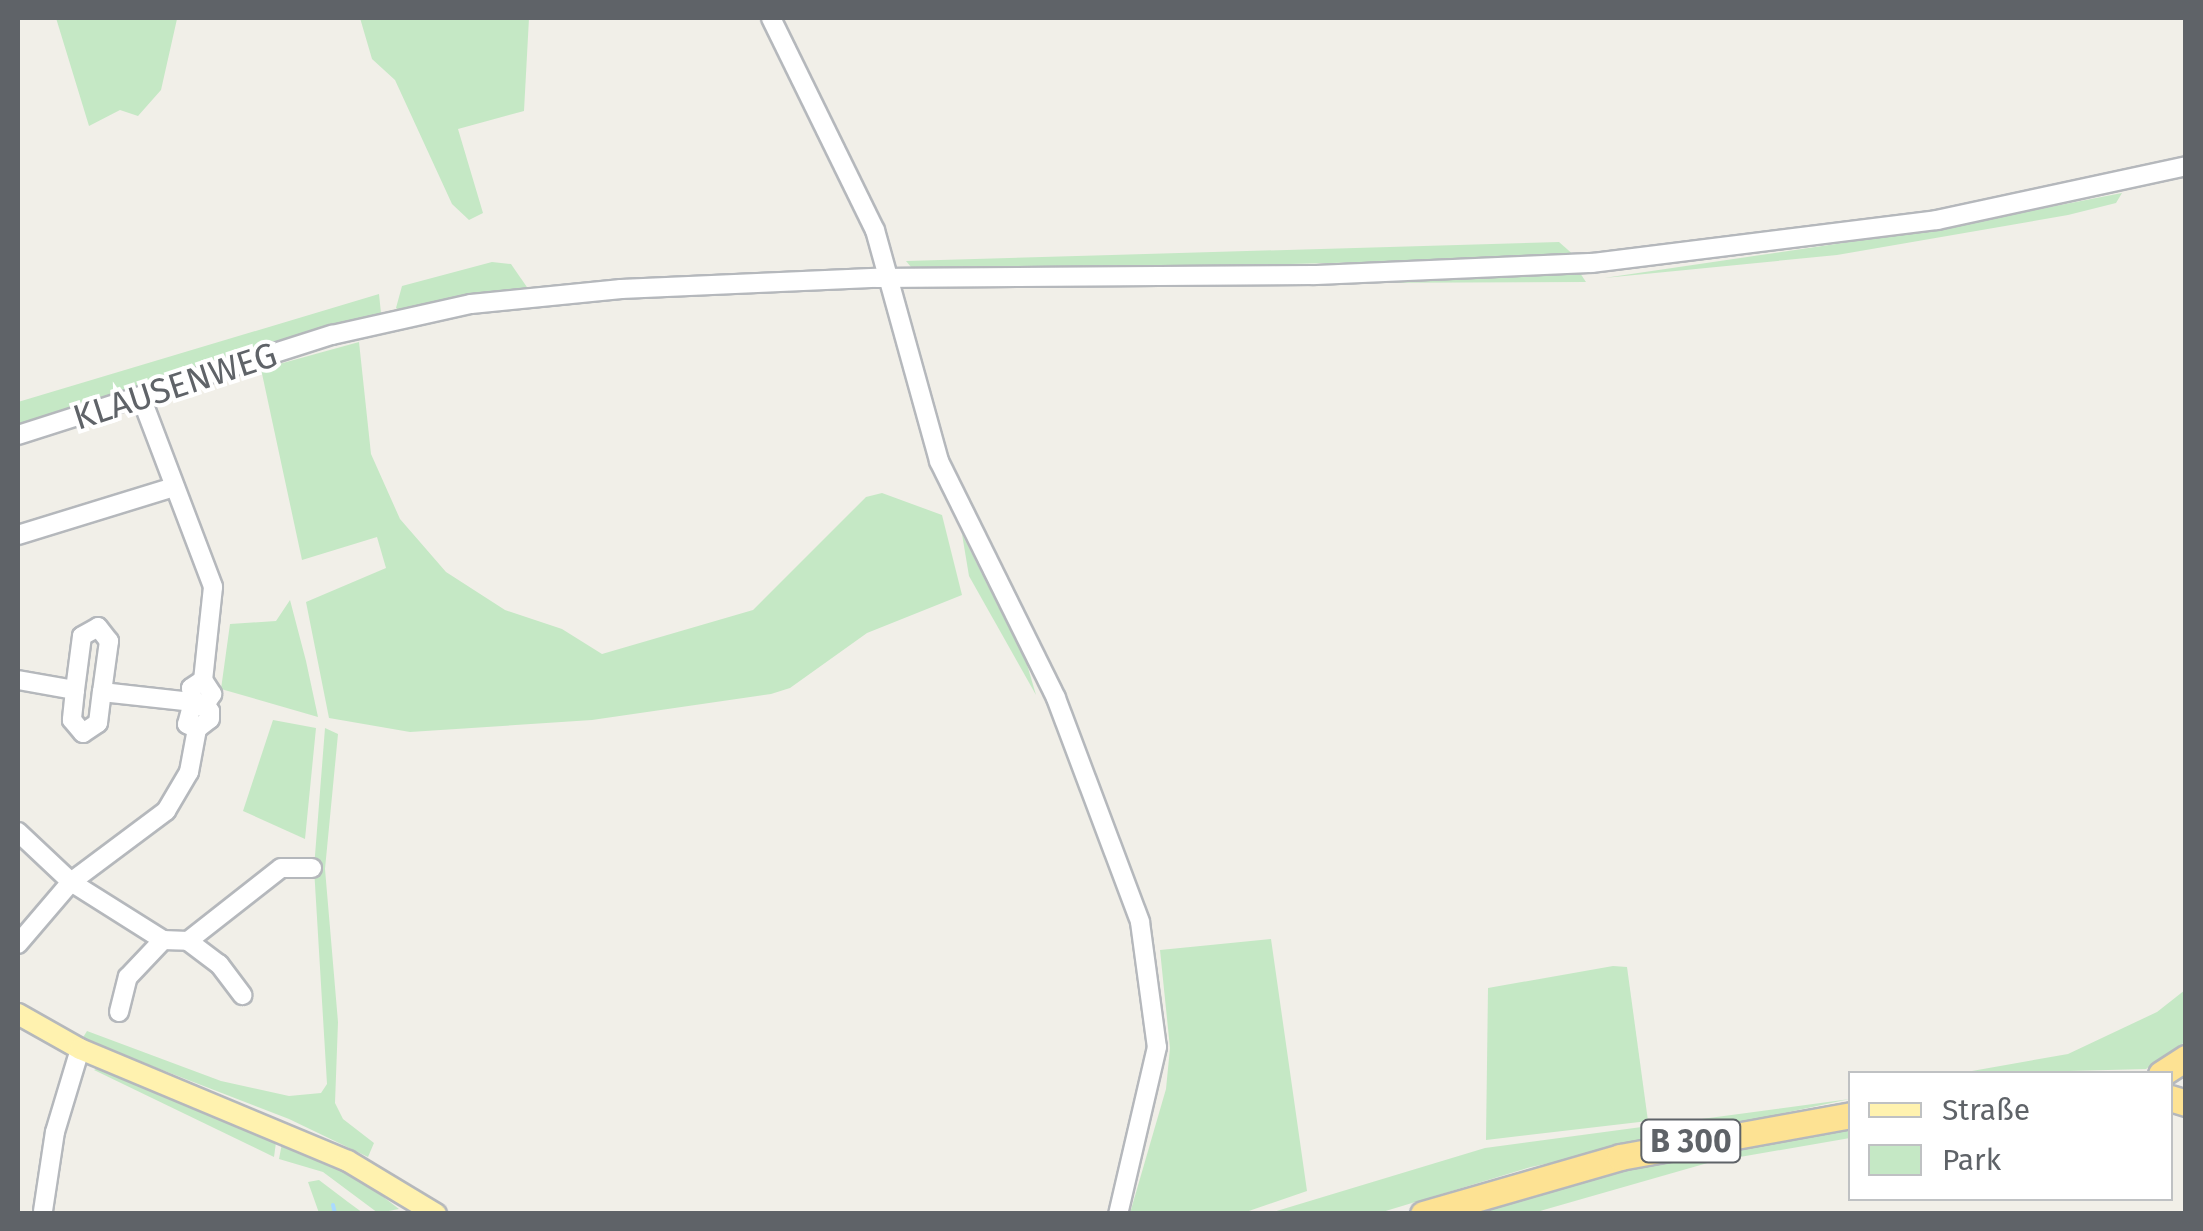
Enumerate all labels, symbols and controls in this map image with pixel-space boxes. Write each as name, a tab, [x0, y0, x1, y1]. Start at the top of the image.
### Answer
street label: KLAUSENWEG	[68, 333, 282, 439]
legend	[1848, 1071, 2173, 1201]
text: Straße	[1942, 1092, 2030, 1128]
road number: B 300	[1638, 1114, 1744, 1168]
text: Park	[1942, 1142, 2001, 1178]

